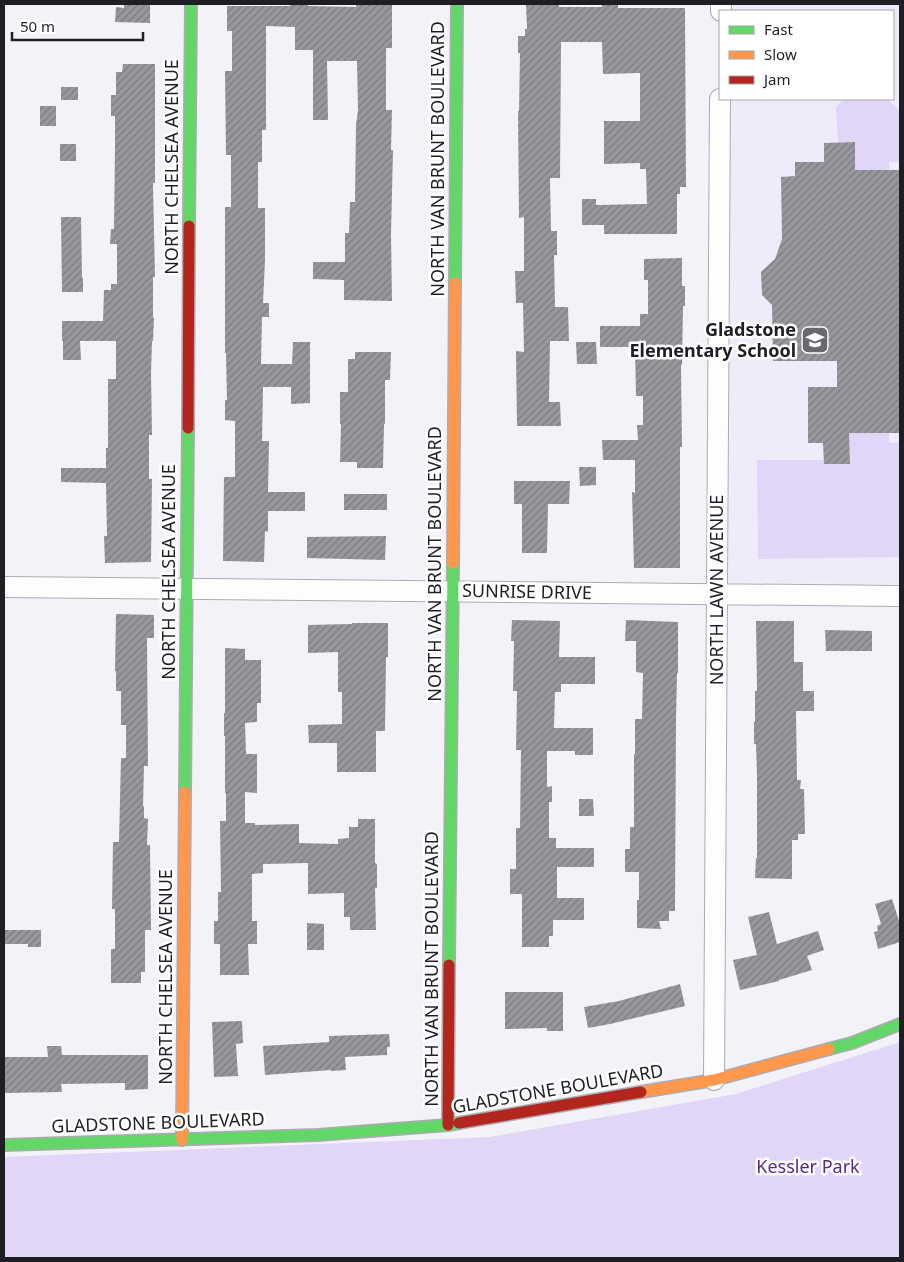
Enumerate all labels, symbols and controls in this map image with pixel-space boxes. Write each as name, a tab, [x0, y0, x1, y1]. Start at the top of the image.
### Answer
scale bar	[12, 10, 144, 42]
legend	[719, 10, 894, 100]
text: 50 m	[20, 16, 55, 36]
text: Fast	[764, 19, 793, 39]
street label: NORTH VAN BRUNT BOULEVARD	[425, 21, 449, 297]
text: Slow	[764, 44, 797, 64]
street label: NORTH CHELSEA AVENUE	[159, 59, 183, 275]
text: Jam	[762, 69, 791, 89]
place label: Gladstone Elementary School	[629, 317, 796, 362]
school or university icon: Gladstone Elementary School	[800, 325, 830, 355]
street label: NORTH VAN BRUNT BOULEVARD	[422, 426, 446, 702]
street label: NORTH CHELSEA AVENUE	[156, 464, 180, 680]
street label: NORTH LAWN AVENUE	[704, 495, 728, 685]
street label: SUNRISE DRIVE	[462, 578, 592, 604]
street label: NORTH VAN BRUNT BOULEVARD	[419, 831, 443, 1107]
street label: NORTH CHELSEA AVENUE	[153, 869, 177, 1085]
street label: GLADSTONE BOULEVARD	[451, 1058, 665, 1118]
street label: GLADSTONE BOULEVARD	[51, 1106, 265, 1138]
park label: Kessler Park	[756, 1154, 860, 1178]

